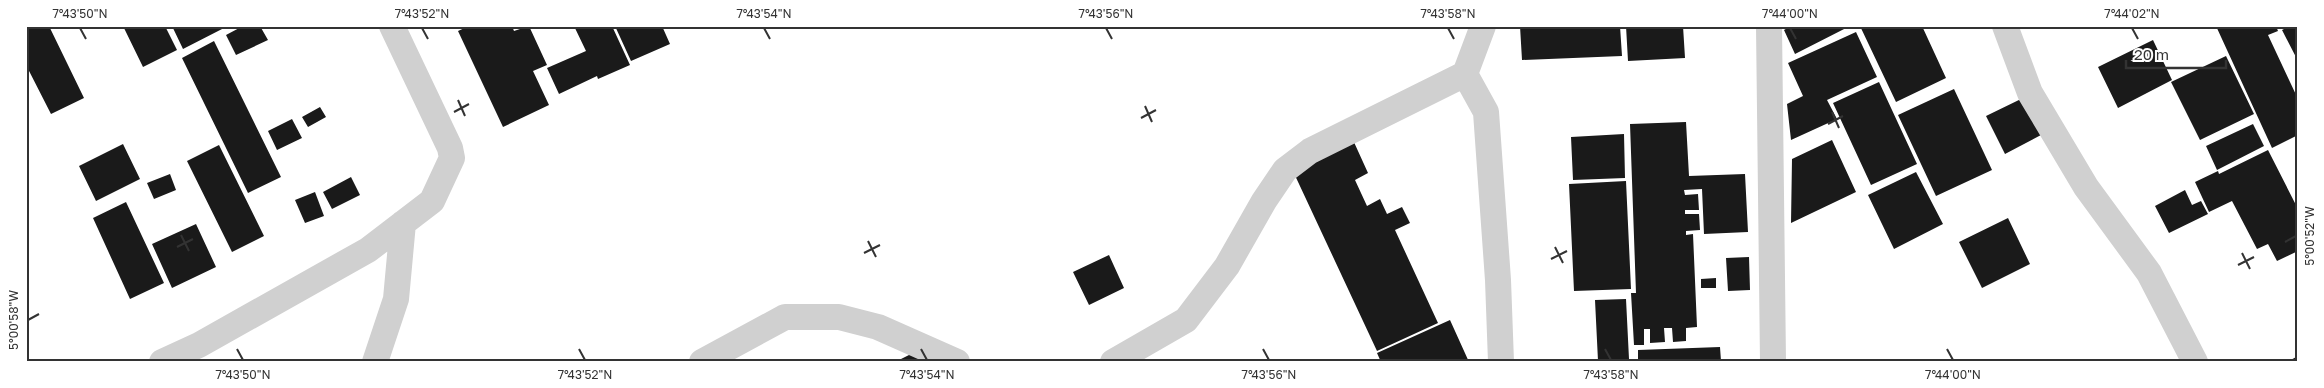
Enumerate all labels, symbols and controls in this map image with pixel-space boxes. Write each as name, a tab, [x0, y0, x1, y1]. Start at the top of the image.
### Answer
text: 7°43'50"N	[52, 6, 108, 21]
text: 7°43'52"N	[395, 6, 449, 21]
text: 7°43'54"N	[736, 6, 792, 21]
text: 7°43'56"N	[1079, 6, 1133, 21]
text: 7°43'58"N	[1420, 6, 1476, 21]
text: 7°44'00"N	[1762, 6, 1818, 21]
text: 7°44'02"N	[2104, 6, 2160, 21]
scale bar	[2126, 38, 2226, 70]
text: 20 m	[2134, 45, 2169, 63]
text: 5°00'52"W	[2302, 206, 2317, 266]
text: 5°00'58"W	[6, 290, 21, 350]
text: 7°43'50"N	[215, 367, 271, 382]
text: 7°43'52"N	[558, 367, 612, 382]
text: 7°43'54"N	[899, 367, 955, 382]
text: 7°43'56"N	[1242, 367, 1296, 382]
text: 7°43'58"N	[1583, 367, 1639, 382]
text: 7°44'00"N	[1925, 367, 1981, 382]

